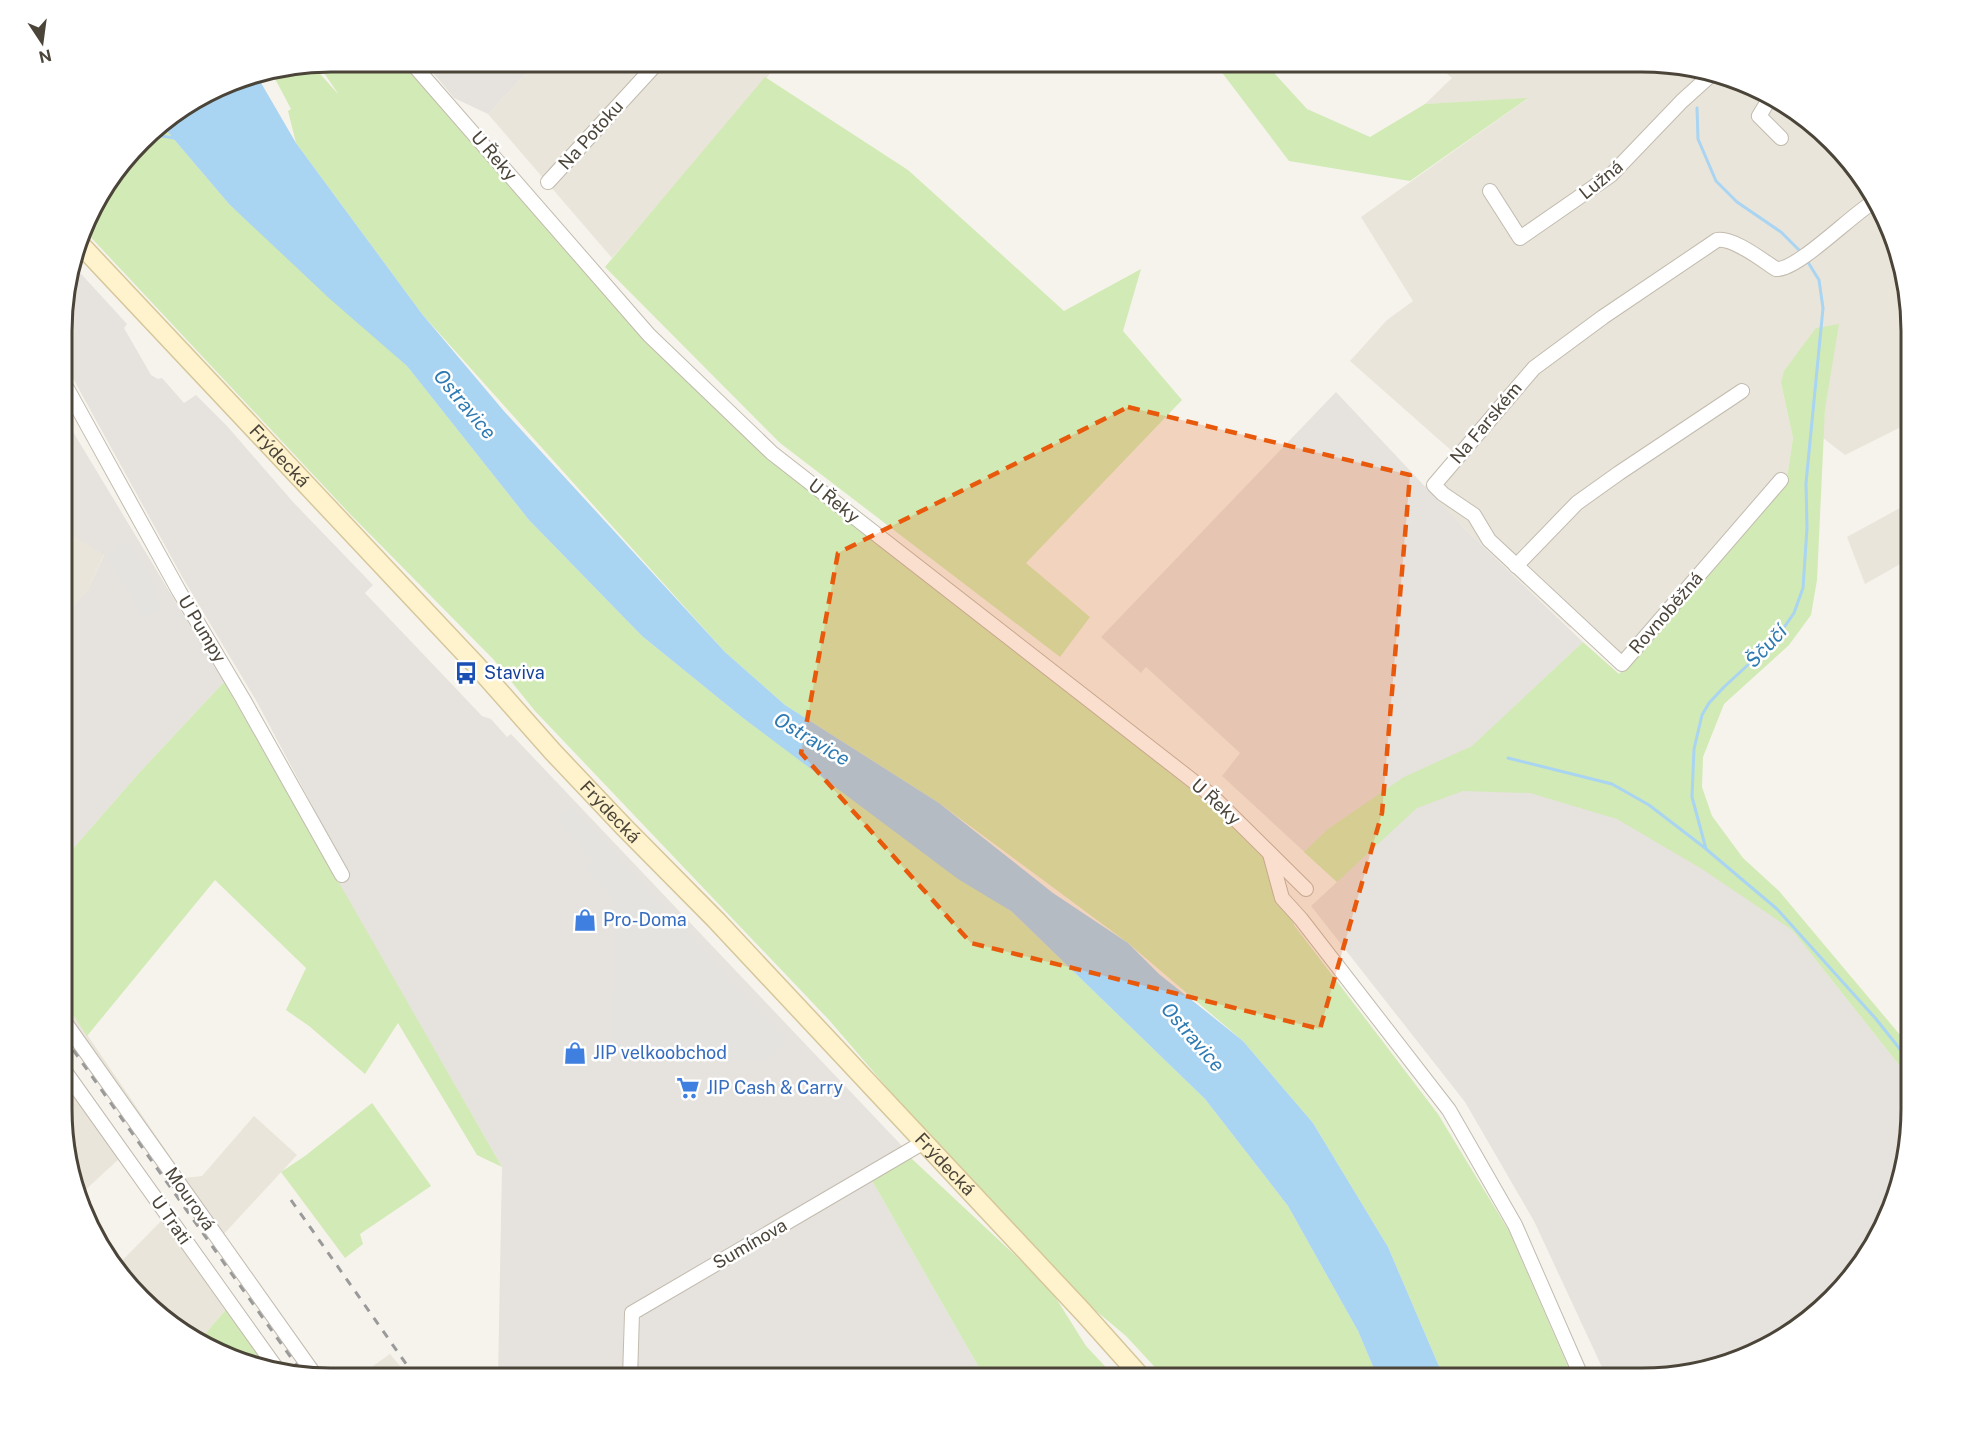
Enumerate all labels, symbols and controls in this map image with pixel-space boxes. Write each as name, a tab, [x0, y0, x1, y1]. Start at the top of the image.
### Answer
north arrow	[12, 12, 72, 72]
text: N	[37, 45, 53, 67]
street label: Na Potoku	[554, 96, 627, 174]
street label: U Řeky	[467, 127, 522, 185]
street label: Lužná	[1575, 156, 1627, 203]
water label: Ostravice	[429, 364, 501, 444]
street label: Na Farském	[1445, 378, 1526, 468]
street label: Frýdecká	[245, 420, 314, 491]
street label: U Řeky	[805, 474, 864, 527]
street label: Rovnoběžná	[1625, 568, 1707, 658]
street label: U Pumpy	[174, 591, 231, 666]
water label: Ščučí	[1740, 618, 1793, 673]
bus stop icon: Staviva	[453, 660, 479, 686]
place label: Staviva	[484, 662, 545, 683]
water label: Ostravice	[770, 707, 854, 771]
street label: U Řeky	[1187, 774, 1246, 829]
street label: Frýdecká	[576, 776, 645, 847]
shop icon: Pro-Doma	[572, 907, 598, 933]
place label: Pro-Doma	[603, 909, 687, 930]
water label: Ostravice	[1156, 997, 1230, 1077]
shop icon: JIP velkoobchod	[562, 1040, 588, 1066]
place label: JIP velkoobchod	[593, 1042, 727, 1063]
supermarket icon: JIP Cash & Carry	[675, 1075, 701, 1101]
place label: JIP Cash & Carry	[706, 1077, 844, 1098]
street label: Frýdecká	[911, 1128, 979, 1200]
street label: Mourová	[161, 1163, 220, 1234]
street label: U Trati	[147, 1191, 196, 1248]
street label: Sumínova	[709, 1214, 790, 1273]

